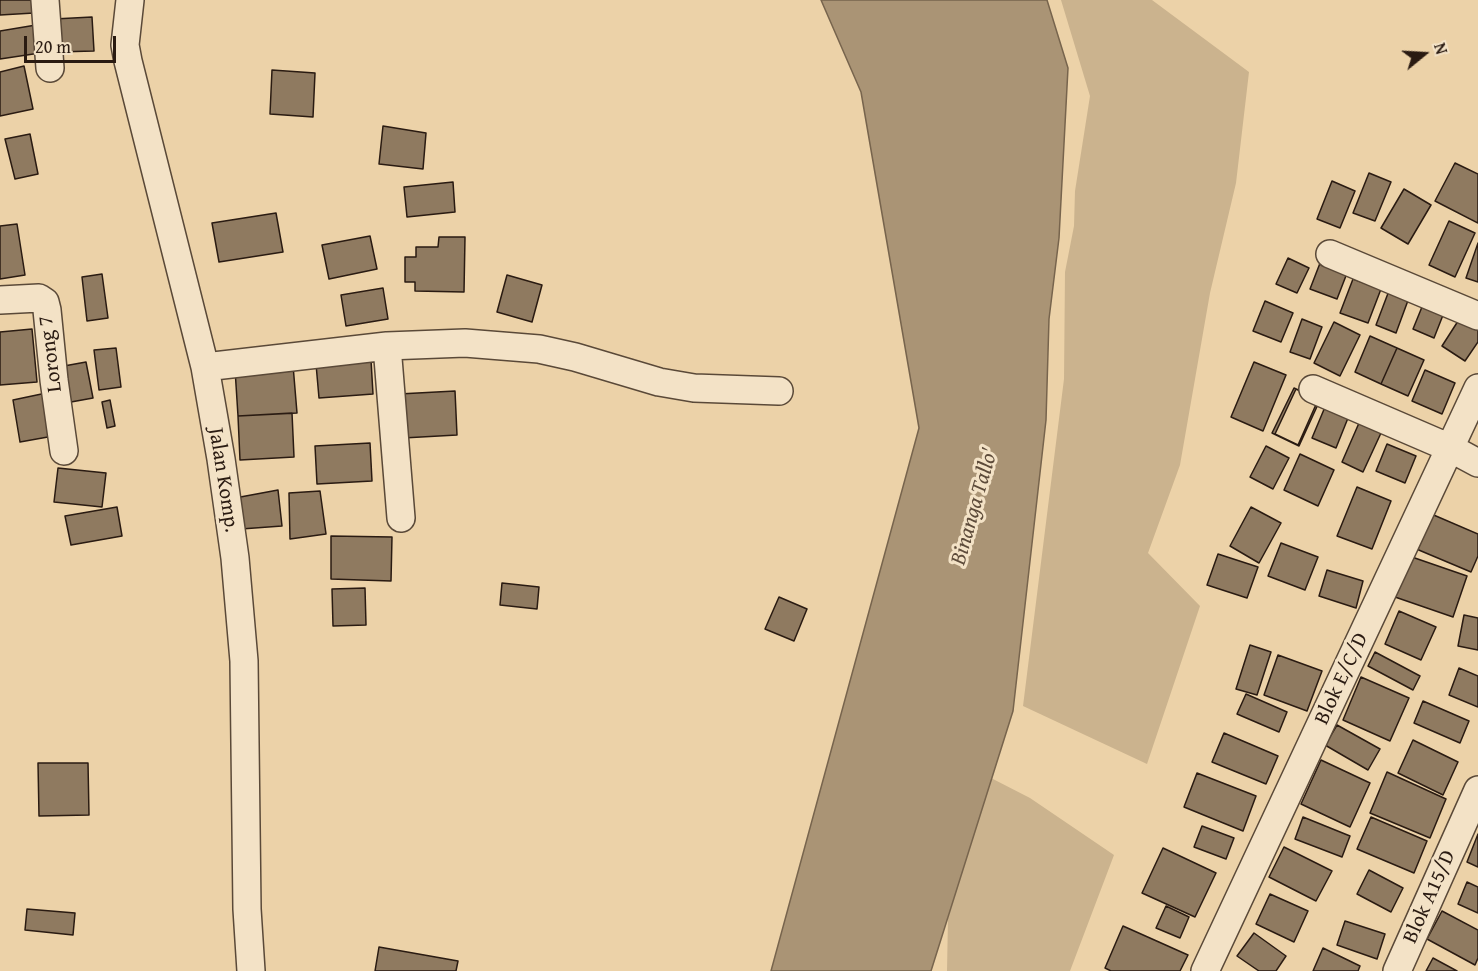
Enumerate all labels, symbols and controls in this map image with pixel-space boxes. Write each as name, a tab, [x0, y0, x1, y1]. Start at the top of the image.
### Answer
scale bar	[27, 24, 118, 62]
north arrow	[1394, 24, 1454, 84]
text: 20 m	[35, 33, 71, 60]
text: N	[1428, 40, 1454, 57]
street label: Lorong 7	[34, 314, 68, 394]
street label: Jalan Komp.	[202, 426, 244, 534]
water label: Binanga Tallo'	[946, 446, 1004, 568]
street label: Blok E/C/D	[1310, 629, 1374, 729]
street label: Blok A15/D	[1398, 846, 1462, 948]

